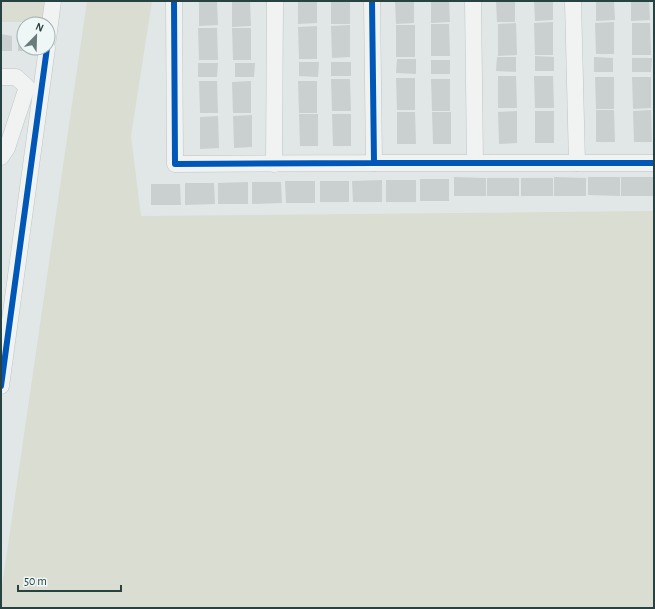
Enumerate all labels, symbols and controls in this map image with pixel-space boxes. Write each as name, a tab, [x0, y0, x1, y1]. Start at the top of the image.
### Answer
north arrow	[16, 16, 56, 56]
text: N	[34, 21, 45, 34]
scale bar	[18, 567, 121, 593]
text: 50 m	[24, 575, 47, 587]

